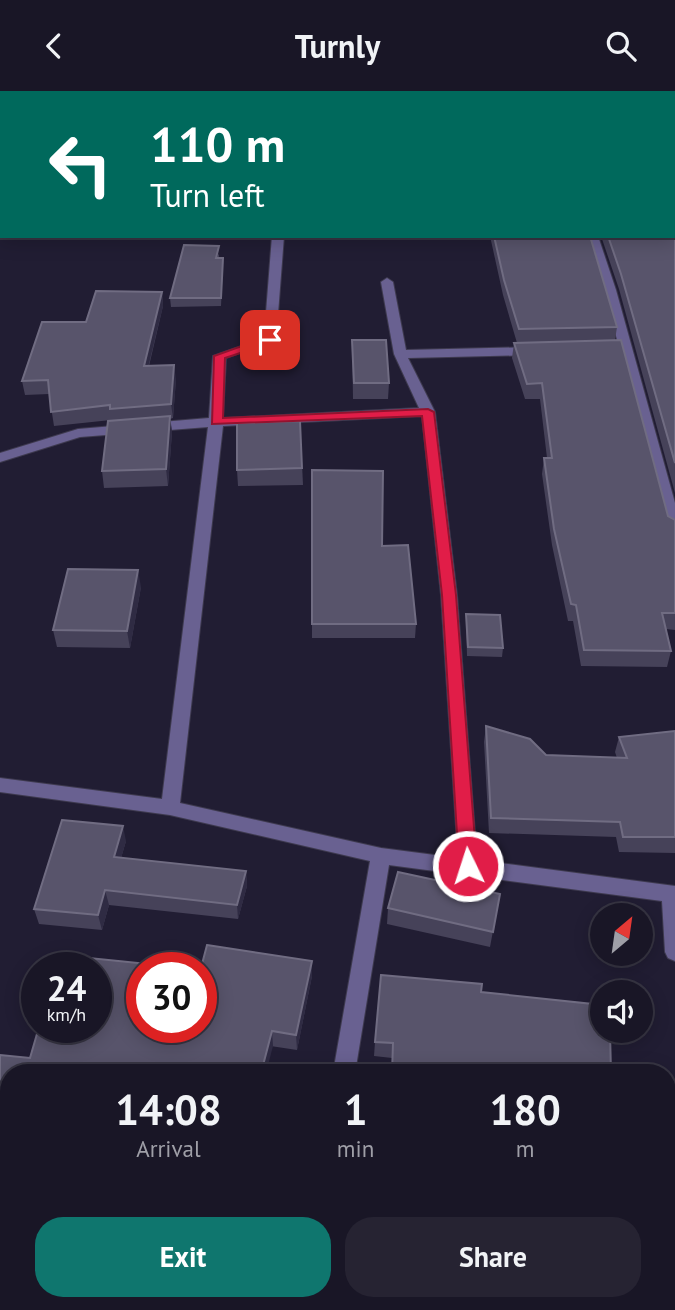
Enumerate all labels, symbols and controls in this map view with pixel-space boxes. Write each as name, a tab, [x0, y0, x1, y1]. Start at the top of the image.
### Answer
text: Turnly	[295, 25, 380, 67]
icon: back	[35, 27, 73, 65]
icon: search	[602, 27, 640, 65]
text: 110 m	[150, 112, 285, 176]
icon: left	[35, 119, 126, 210]
text: Turn left	[150, 174, 265, 216]
pin	[240, 310, 300, 370]
icon: arrive	[251, 321, 289, 359]
position arrow	[431, 829, 505, 903]
north arrow	[590, 903, 653, 966]
map controls	[590, 903, 653, 1043]
speed limit sign: 30	[126, 952, 217, 1043]
text: 24	[47, 965, 86, 1011]
button: sound	[590, 980, 653, 1043]
text: km/h	[47, 1003, 86, 1026]
text: 14:08	[115, 1082, 222, 1137]
text: 1	[344, 1082, 367, 1137]
text: 180	[489, 1082, 561, 1137]
text: Arrival	[136, 1134, 201, 1163]
text: min	[337, 1134, 374, 1163]
text: m	[516, 1134, 534, 1163]
button: Exit	[35, 1217, 331, 1297]
button: Share	[345, 1217, 641, 1297]

